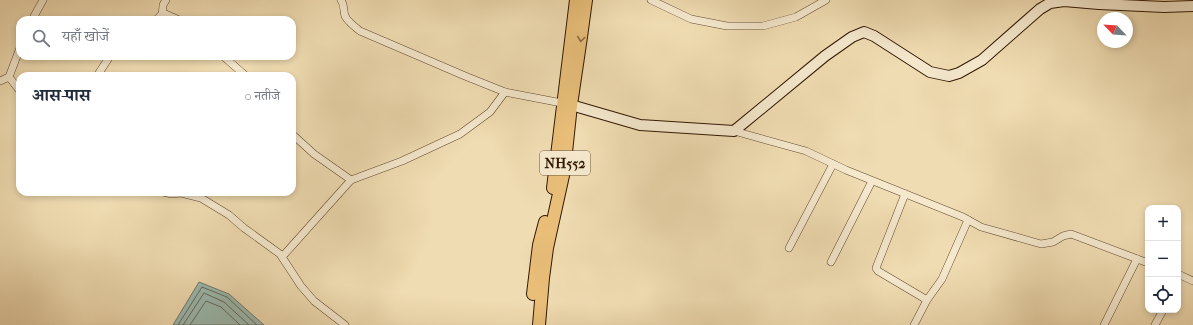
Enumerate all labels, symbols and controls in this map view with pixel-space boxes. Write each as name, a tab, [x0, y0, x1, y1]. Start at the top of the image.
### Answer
north arrow	[1097, 12, 1133, 48]
search box	[16, 16, 296, 60]
icon: search	[30, 27, 52, 49]
text: यहाँ खोजें	[62, 27, 109, 45]
one-way arrow	[577, 36, 586, 42]
text: आस-पास	[32, 85, 91, 105]
text: 0 नतीजे	[244, 88, 280, 103]
road number: NH552	[540, 151, 590, 175]
map controls	[1145, 205, 1181, 313]
button: +	[1145, 205, 1181, 241]
button: −	[1145, 241, 1181, 277]
button: locate	[1145, 277, 1181, 313]

